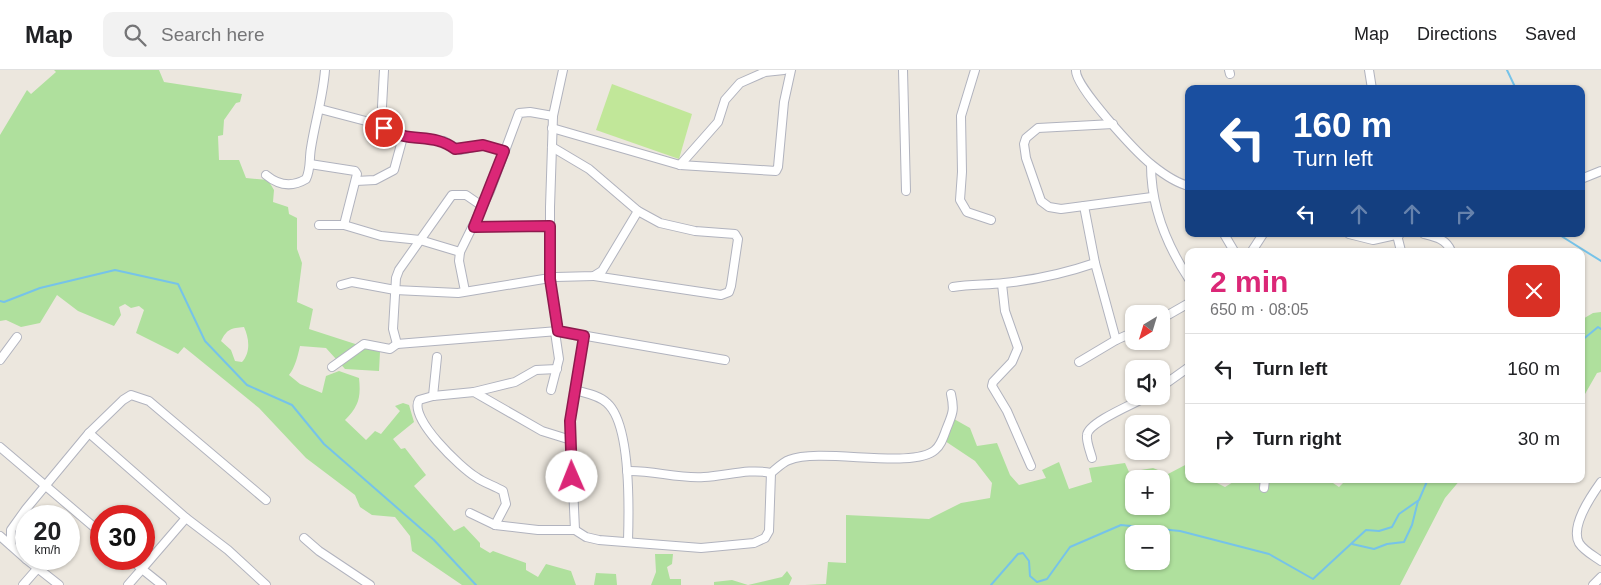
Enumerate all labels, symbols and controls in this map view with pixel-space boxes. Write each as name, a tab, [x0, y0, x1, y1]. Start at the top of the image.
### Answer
search box	[103, 12, 453, 57]
text: Map	[25, 21, 73, 48]
icon: search	[121, 21, 149, 49]
text: Search here	[161, 24, 265, 45]
text: Map	[1354, 24, 1389, 44]
text: Directions	[1417, 24, 1497, 44]
text: Saved	[1525, 24, 1576, 44]
icon: left	[1210, 105, 1275, 170]
text: 160 m	[1293, 105, 1392, 144]
pin	[363, 107, 405, 149]
icon: arrive	[370, 114, 398, 142]
text: Turn left	[1293, 146, 1373, 171]
icon: left	[1292, 200, 1320, 228]
icon: ahead	[1345, 200, 1373, 228]
icon: ahead	[1398, 200, 1426, 228]
icon: right	[1451, 200, 1479, 228]
text: 2 min	[1210, 265, 1288, 298]
button: close	[1508, 265, 1560, 317]
text: 650 m · 08:05	[1210, 301, 1309, 318]
north arrow	[1125, 305, 1170, 350]
map controls	[1125, 305, 1170, 570]
icon: left	[1210, 355, 1238, 383]
text: Turn left	[1253, 358, 1328, 379]
text: 160 m	[1507, 358, 1560, 379]
button: sound	[1125, 360, 1170, 405]
button: layers	[1125, 415, 1170, 460]
icon: right	[1210, 425, 1238, 453]
text: Turn right	[1253, 428, 1341, 449]
text: 30 m	[1518, 428, 1560, 449]
position arrow	[545, 450, 597, 502]
button: +	[1125, 470, 1170, 515]
speed limit sign: 30	[90, 505, 155, 570]
text: 20	[34, 517, 61, 545]
button: −	[1125, 525, 1170, 570]
text: km/h	[34, 543, 61, 557]

